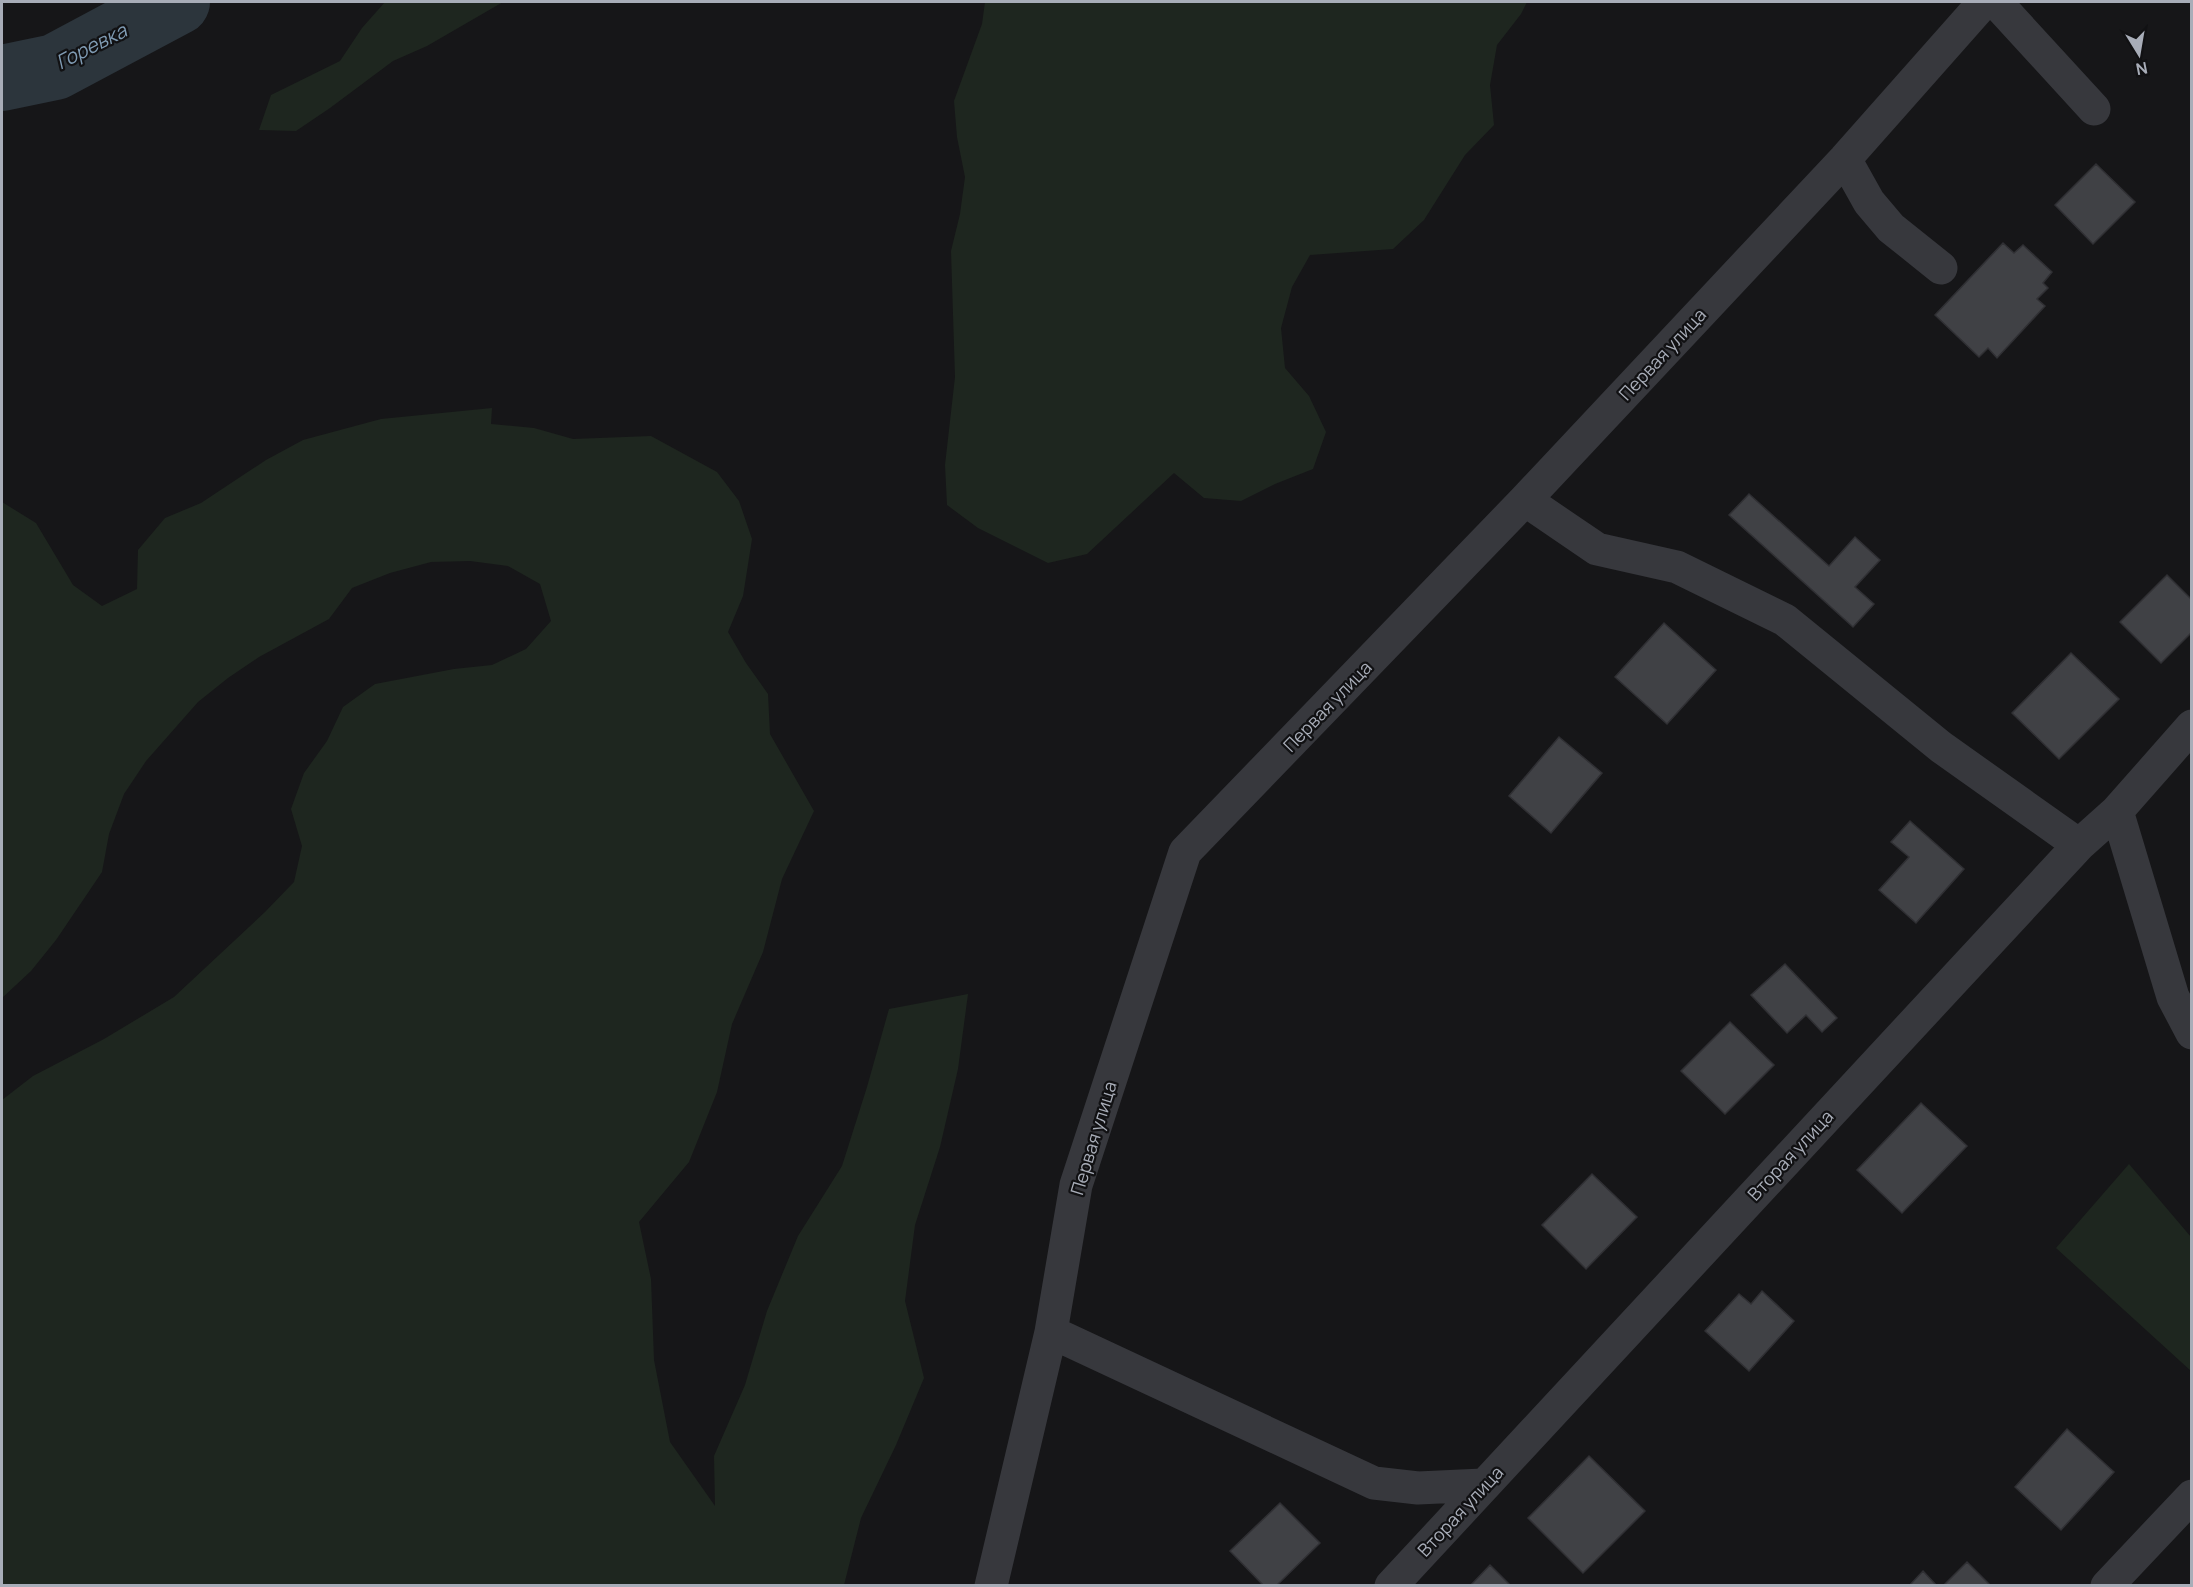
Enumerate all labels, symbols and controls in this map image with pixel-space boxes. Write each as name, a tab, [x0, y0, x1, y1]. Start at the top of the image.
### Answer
water label: Горевка	[51, 16, 132, 75]
north arrow	[2109, 24, 2169, 84]
text: N	[2134, 57, 2150, 81]
street label: Первая улица	[1613, 303, 1711, 405]
street label: Первая улица	[1277, 655, 1377, 757]
street label: Первая улица	[1064, 1078, 1122, 1198]
street label: Вторая улица	[1742, 1105, 1838, 1205]
street label: Вторая улица	[1412, 1461, 1508, 1561]

